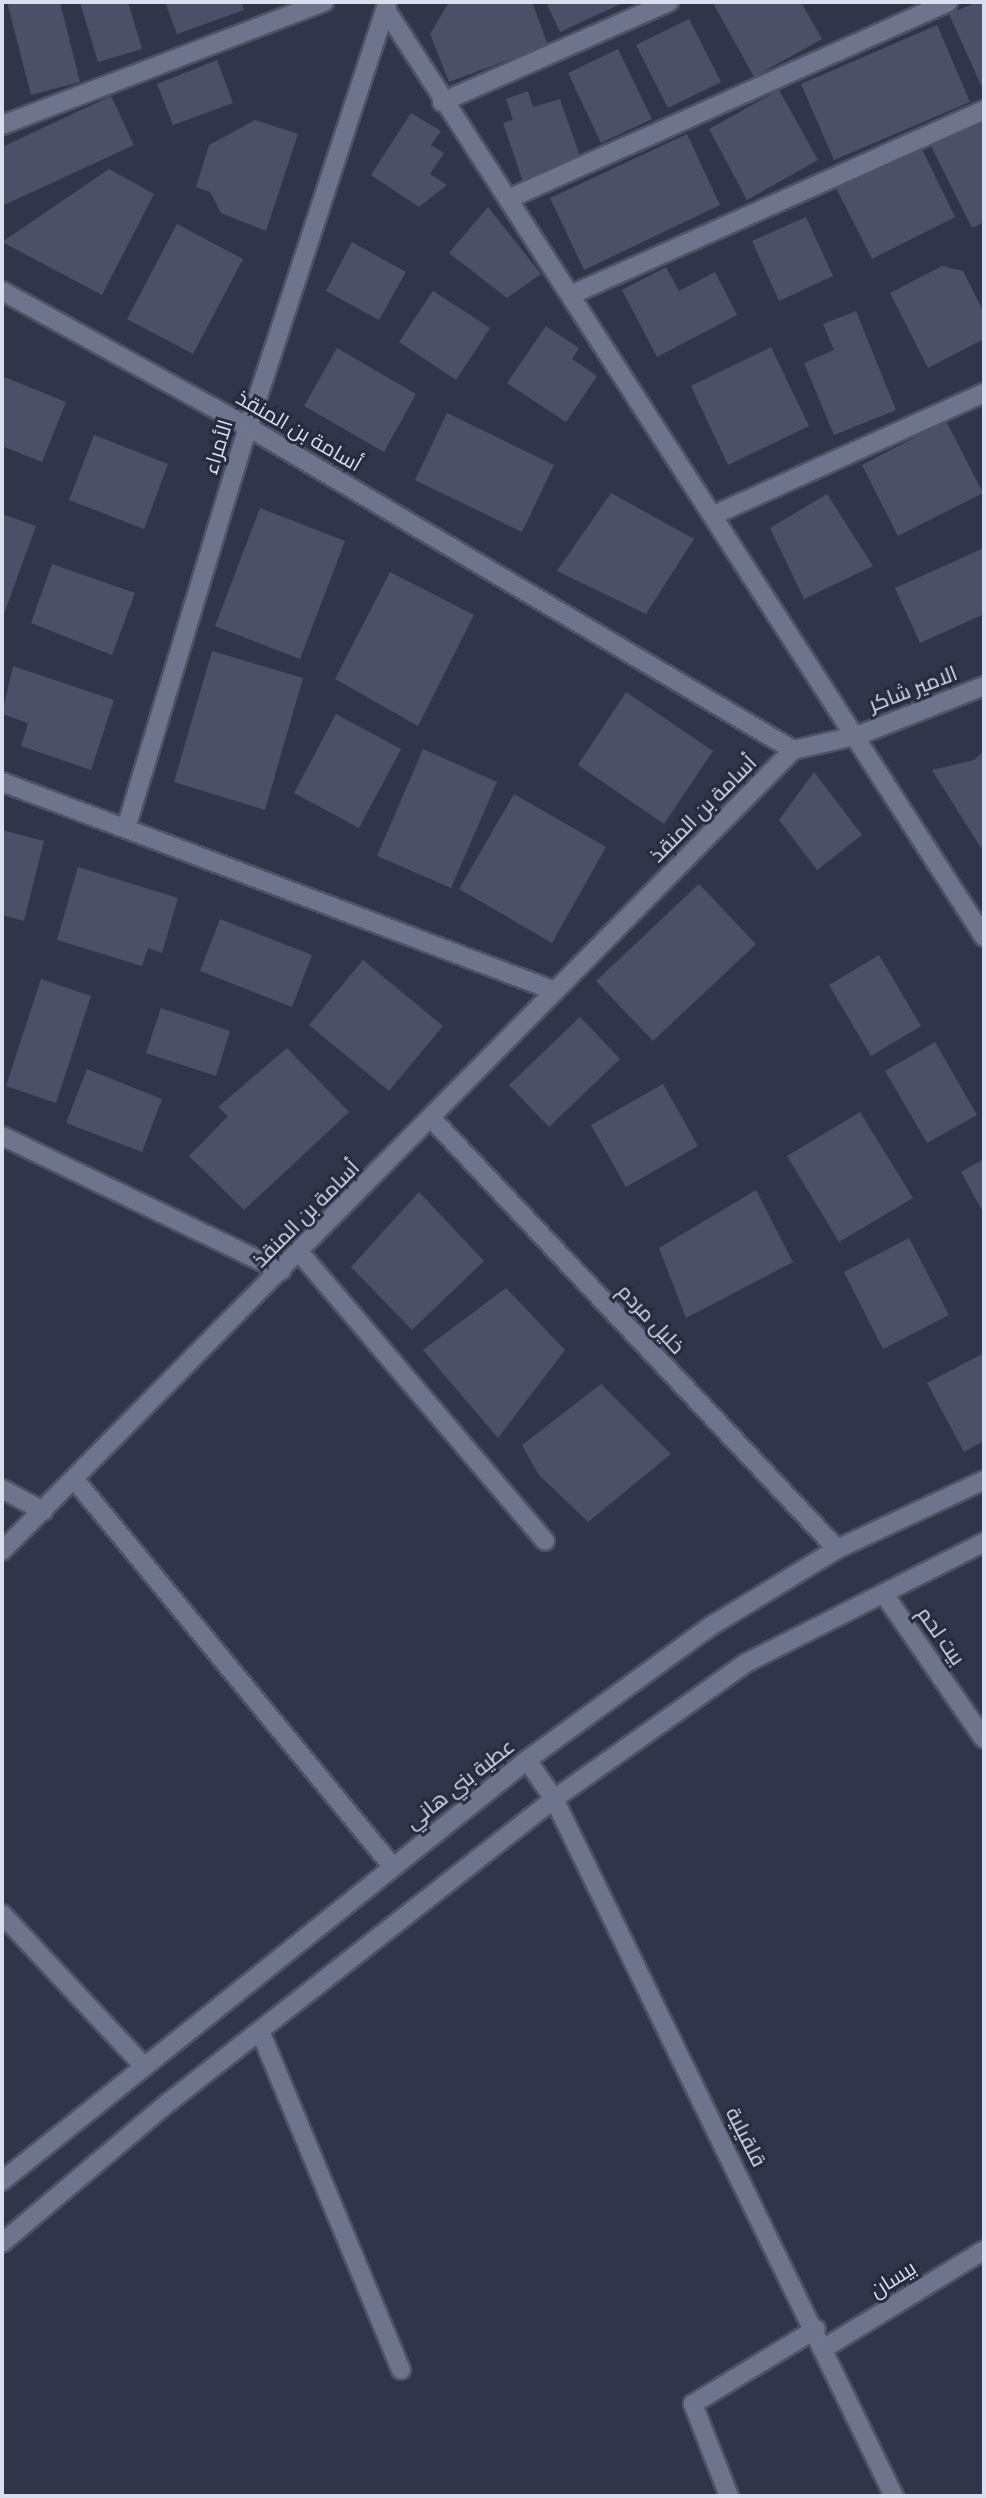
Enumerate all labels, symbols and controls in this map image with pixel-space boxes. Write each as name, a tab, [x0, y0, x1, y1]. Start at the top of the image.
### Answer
street label: أسامة بن المنقذ	[232, 385, 366, 477]
street label: الأمراء	[198, 417, 238, 477]
street label: الامير شاكر	[865, 661, 961, 717]
street label: أسامة بن المنقذ	[644, 750, 762, 868]
street label: أسامة بن المنقذ	[247, 1155, 365, 1273]
street label: خليل مردم	[612, 1279, 690, 1359]
street label: بيت لحم	[912, 1602, 970, 1670]
street label: عطية بني هاني	[400, 1734, 520, 1834]
street label: قلقيلية	[720, 2103, 772, 2171]
street label: بيسان	[865, 2255, 921, 2303]

